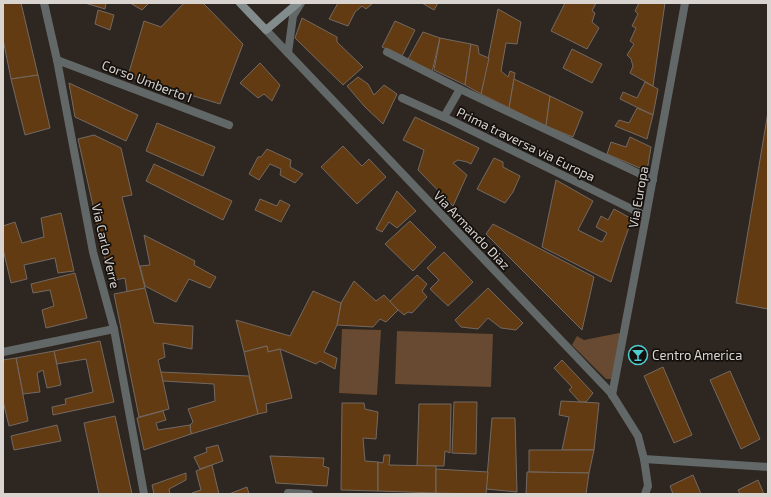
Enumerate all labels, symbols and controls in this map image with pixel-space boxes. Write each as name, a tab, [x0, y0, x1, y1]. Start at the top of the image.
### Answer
street label: Corso Umberto I	[100, 56, 194, 106]
street label: Prima traversa via Europa	[454, 104, 598, 184]
street label: Via Europa	[625, 165, 651, 229]
street label: Via Armando Diaz	[430, 187, 514, 273]
street label: Via Carlo Verre	[88, 202, 124, 290]
bar icon: Centro America	[627, 344, 649, 366]
place label: Centro America	[652, 347, 742, 363]

